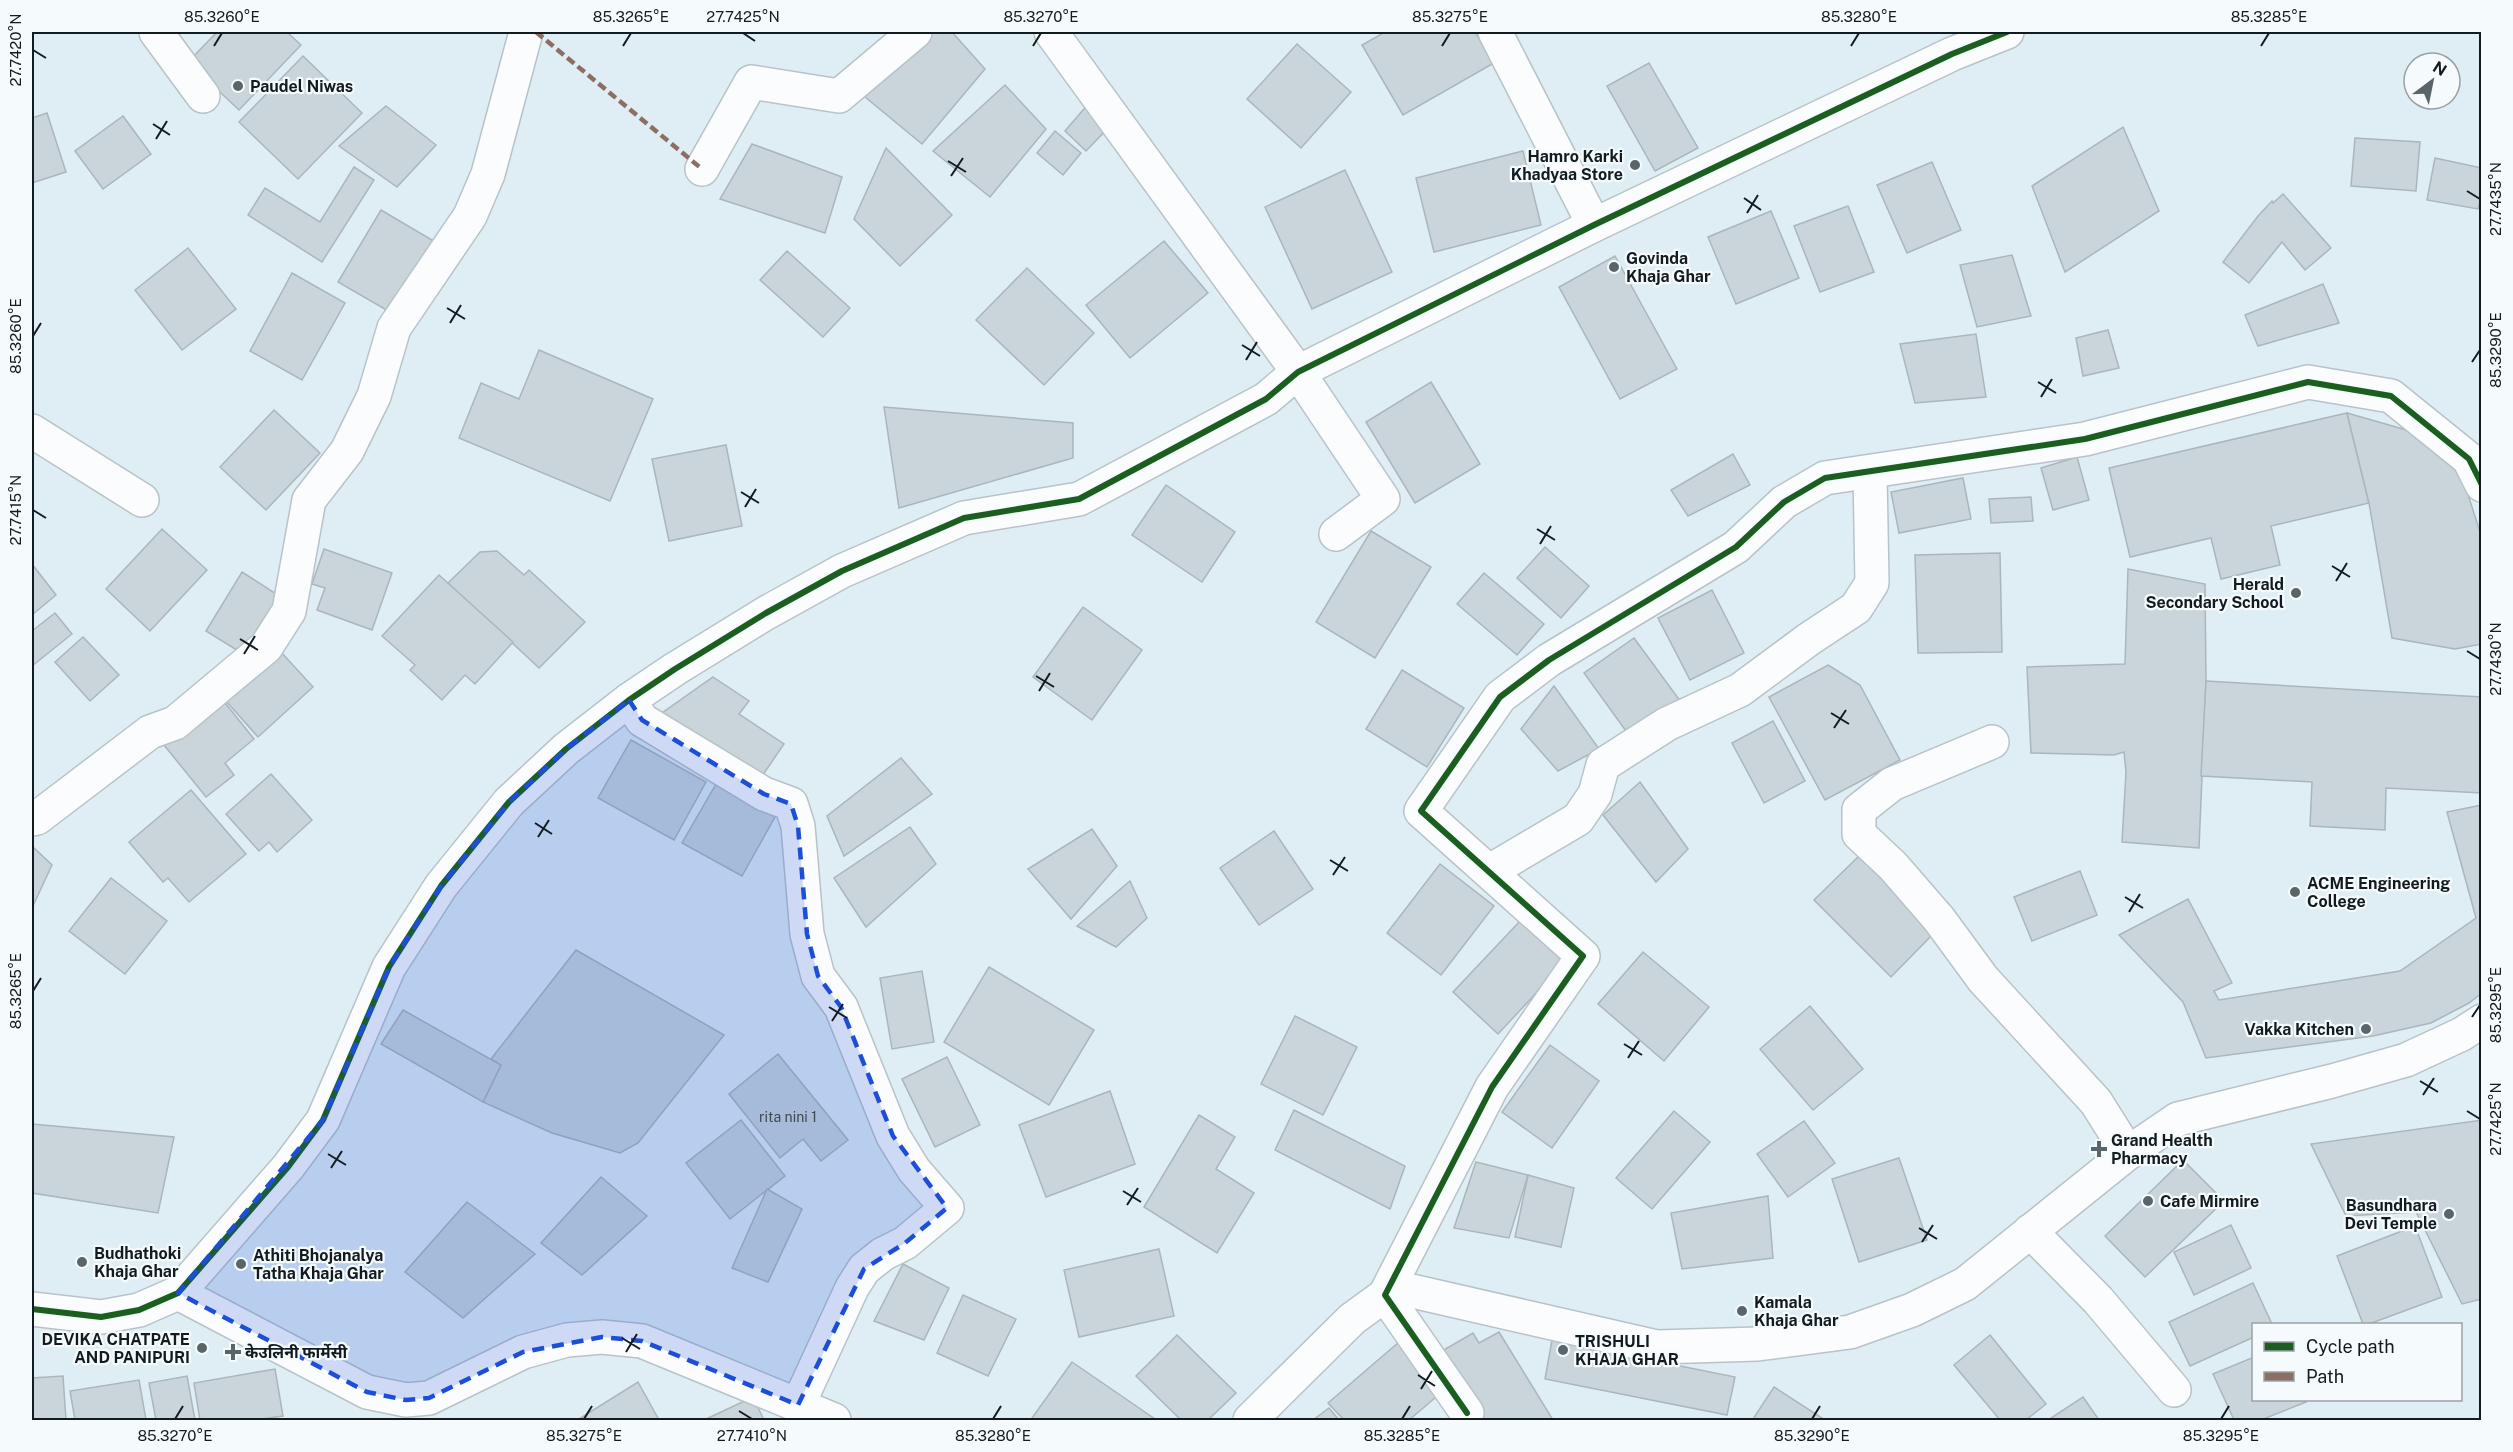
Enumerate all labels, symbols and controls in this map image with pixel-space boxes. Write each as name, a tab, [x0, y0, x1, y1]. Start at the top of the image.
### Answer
text: 85.3260°E	[184, 8, 260, 25]
text: 85.3265°E	[593, 8, 669, 25]
text: 27.7425°N	[706, 8, 780, 25]
text: 85.3270°E	[1003, 8, 1079, 25]
text: 85.3275°E	[1412, 8, 1488, 25]
text: 85.3280°E	[1821, 8, 1897, 25]
text: 85.3285°E	[2231, 8, 2307, 25]
text: 27.7420°N	[7, 13, 24, 87]
north arrow	[2402, 51, 2462, 111]
text: N	[2429, 57, 2450, 80]
place label: Paudel Niwas	[250, 77, 353, 96]
marker: Paudel Niwas	[231, 79, 245, 93]
place label: Hamro Karki Khadyaa Store	[1511, 147, 1623, 184]
marker: Hamro Karki Khadyaa Store	[1628, 158, 1642, 172]
text: 27.7435°N	[2487, 162, 2504, 236]
place label: Govinda Khaja Ghar	[1626, 249, 1711, 286]
marker: Govinda Khaja Ghar	[1607, 260, 1621, 274]
text: 85.3260°E	[7, 298, 24, 374]
text: 85.3290°E	[2487, 312, 2504, 388]
text: 27.7415°N	[7, 475, 24, 545]
place label: Herald Secondary School	[2145, 575, 2284, 612]
marker: Herald Secondary School	[2289, 586, 2303, 600]
text: 27.7430°N	[2487, 622, 2504, 696]
place label: ACME Engineering College	[2307, 874, 2450, 911]
marker: ACME Engineering College	[2288, 885, 2302, 899]
text: 85.3265°E	[7, 953, 24, 1029]
text: 85.3295°E	[2487, 967, 2504, 1043]
place label: Vakka Kitchen	[2245, 1020, 2354, 1039]
marker: Vakka Kitchen	[2359, 1022, 2373, 1036]
text: 27.7425°N	[2487, 1082, 2504, 1156]
house number: rita nini 1	[759, 1109, 817, 1125]
place label: Grand Health Pharmacy	[2111, 1131, 2213, 1168]
marker: Grand Health Pharmacy	[2092, 1142, 2106, 1156]
place label: Cafe Mirmire	[2160, 1192, 2259, 1211]
marker: Cafe Mirmire	[2141, 1194, 2155, 1208]
place label: Basundhara Devi Temple	[2344, 1196, 2437, 1233]
marker: Basundhara Devi Temple	[2442, 1207, 2456, 1221]
place label: Budhathoki Khaja Ghar	[94, 1244, 181, 1281]
place label: Athiti Bhojanalya Tatha Khaja Ghar	[253, 1246, 384, 1283]
marker: Budhathoki Khaja Ghar	[75, 1255, 89, 1269]
marker: Athiti Bhojanalya Tatha Khaja Ghar	[234, 1257, 248, 1271]
place label: Kamala Khaja Ghar	[1754, 1293, 1839, 1330]
marker: Kamala Khaja Ghar	[1735, 1304, 1749, 1318]
legend	[2252, 1323, 2462, 1401]
place label: DEVIKA CHATPATE AND PANIPURI	[42, 1330, 190, 1367]
place label: TRISHULI KHAJA GHAR	[1575, 1332, 1679, 1369]
text: Cycle path	[2306, 1336, 2395, 1357]
marker: DEVIKA CHATPATE AND PANIPURI	[195, 1341, 209, 1355]
place label: केउलिनी फार्मेसी	[245, 1343, 348, 1362]
marker: TRISHULI KHAJA GHAR	[1556, 1343, 1570, 1357]
marker: केउलिनी फार्मेसी	[226, 1345, 240, 1359]
text: Path	[2306, 1366, 2344, 1387]
text: 85.3270°E	[137, 1427, 213, 1444]
text: 85.3275°E	[546, 1427, 622, 1444]
text: 27.7410°N	[717, 1427, 787, 1444]
text: 85.3280°E	[955, 1427, 1031, 1444]
text: 85.3285°E	[1364, 1427, 1440, 1444]
text: 85.3290°E	[1774, 1427, 1850, 1444]
text: 85.3295°E	[2183, 1427, 2259, 1444]

